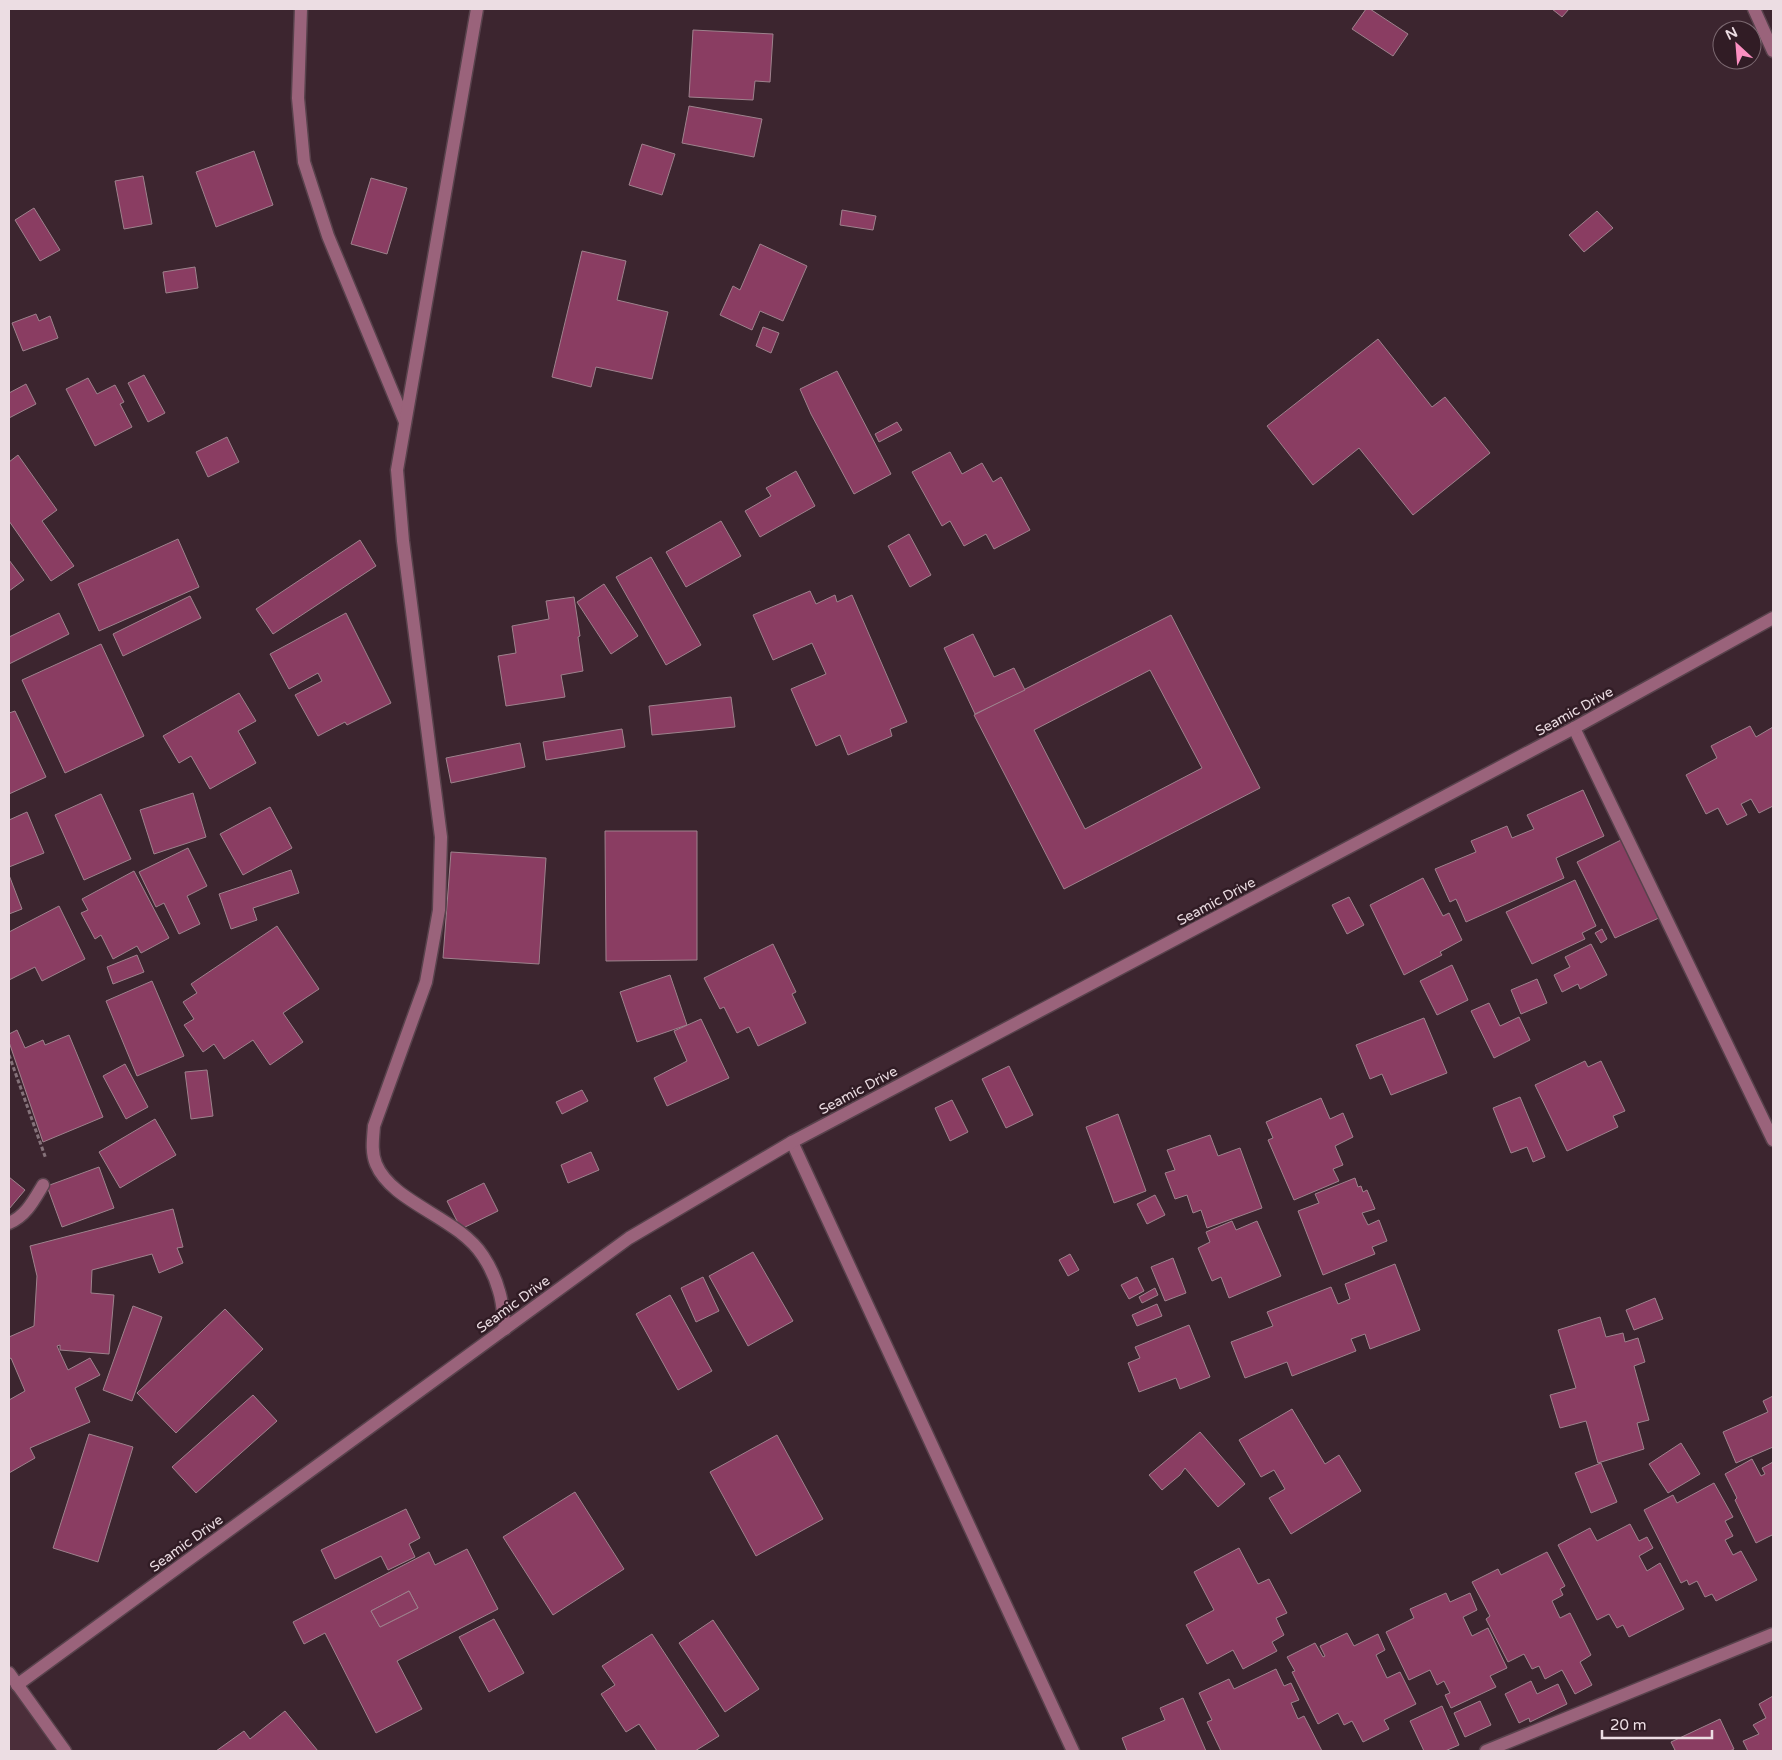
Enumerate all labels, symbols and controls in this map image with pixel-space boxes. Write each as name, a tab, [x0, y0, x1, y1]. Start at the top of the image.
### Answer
north arrow	[1712, 20, 1762, 70]
text: N	[1723, 24, 1740, 44]
street label: Seamic Drive	[1532, 683, 1616, 740]
street label: Seamic Drive	[1174, 874, 1258, 929]
street label: Seamic Drive	[816, 1063, 900, 1118]
street label: Seamic Drive	[473, 1272, 553, 1337]
street label: Seamic Drive	[146, 1511, 226, 1576]
scale bar	[1602, 1708, 1712, 1740]
text: 20 m	[1610, 1716, 1647, 1734]

